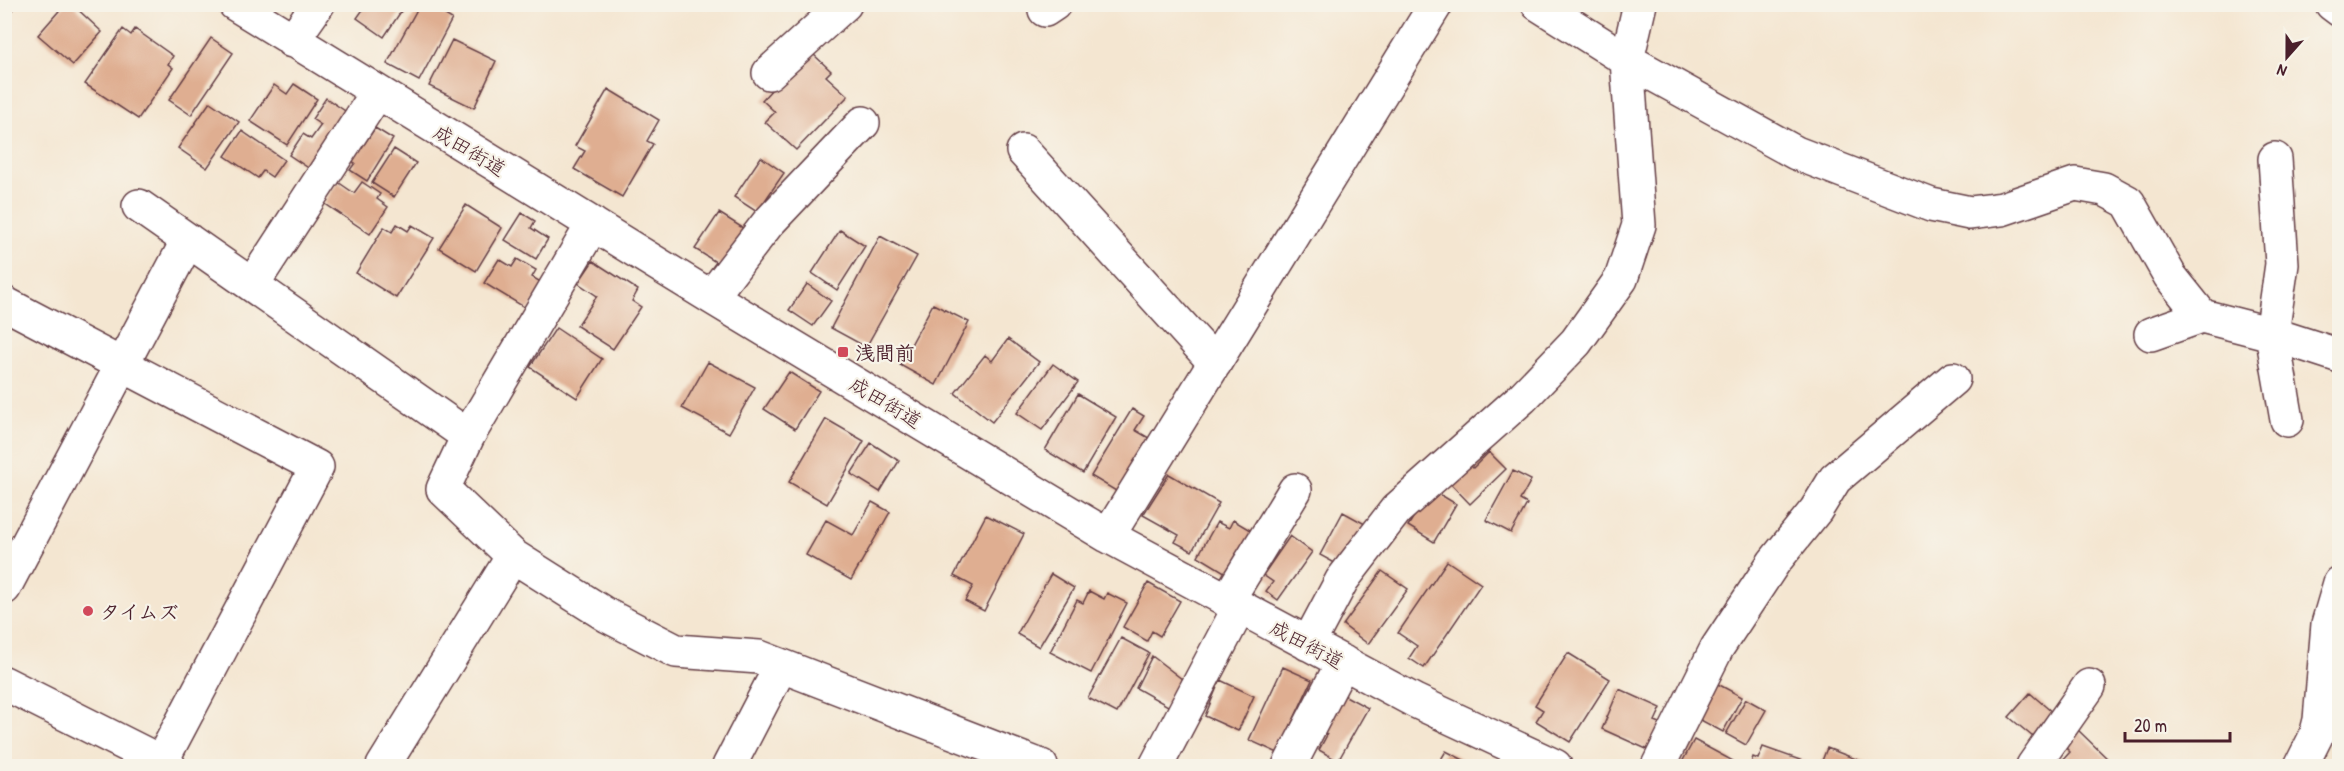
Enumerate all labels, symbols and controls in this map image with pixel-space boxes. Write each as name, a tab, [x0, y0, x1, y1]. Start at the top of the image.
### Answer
north arrow	[2257, 27, 2317, 87]
text: N	[2273, 59, 2290, 83]
street label: 成田街道	[429, 118, 511, 182]
place label: 浅間前	[855, 339, 915, 366]
marker: 浅間前	[836, 345, 850, 359]
street label: 成田街道	[845, 370, 927, 434]
place label: タイムズ	[100, 598, 178, 625]
marker: タイムズ	[81, 604, 95, 618]
street label: 成田街道	[1265, 613, 1349, 675]
scale bar	[2125, 705, 2230, 743]
text: 20 m	[2134, 713, 2167, 738]

